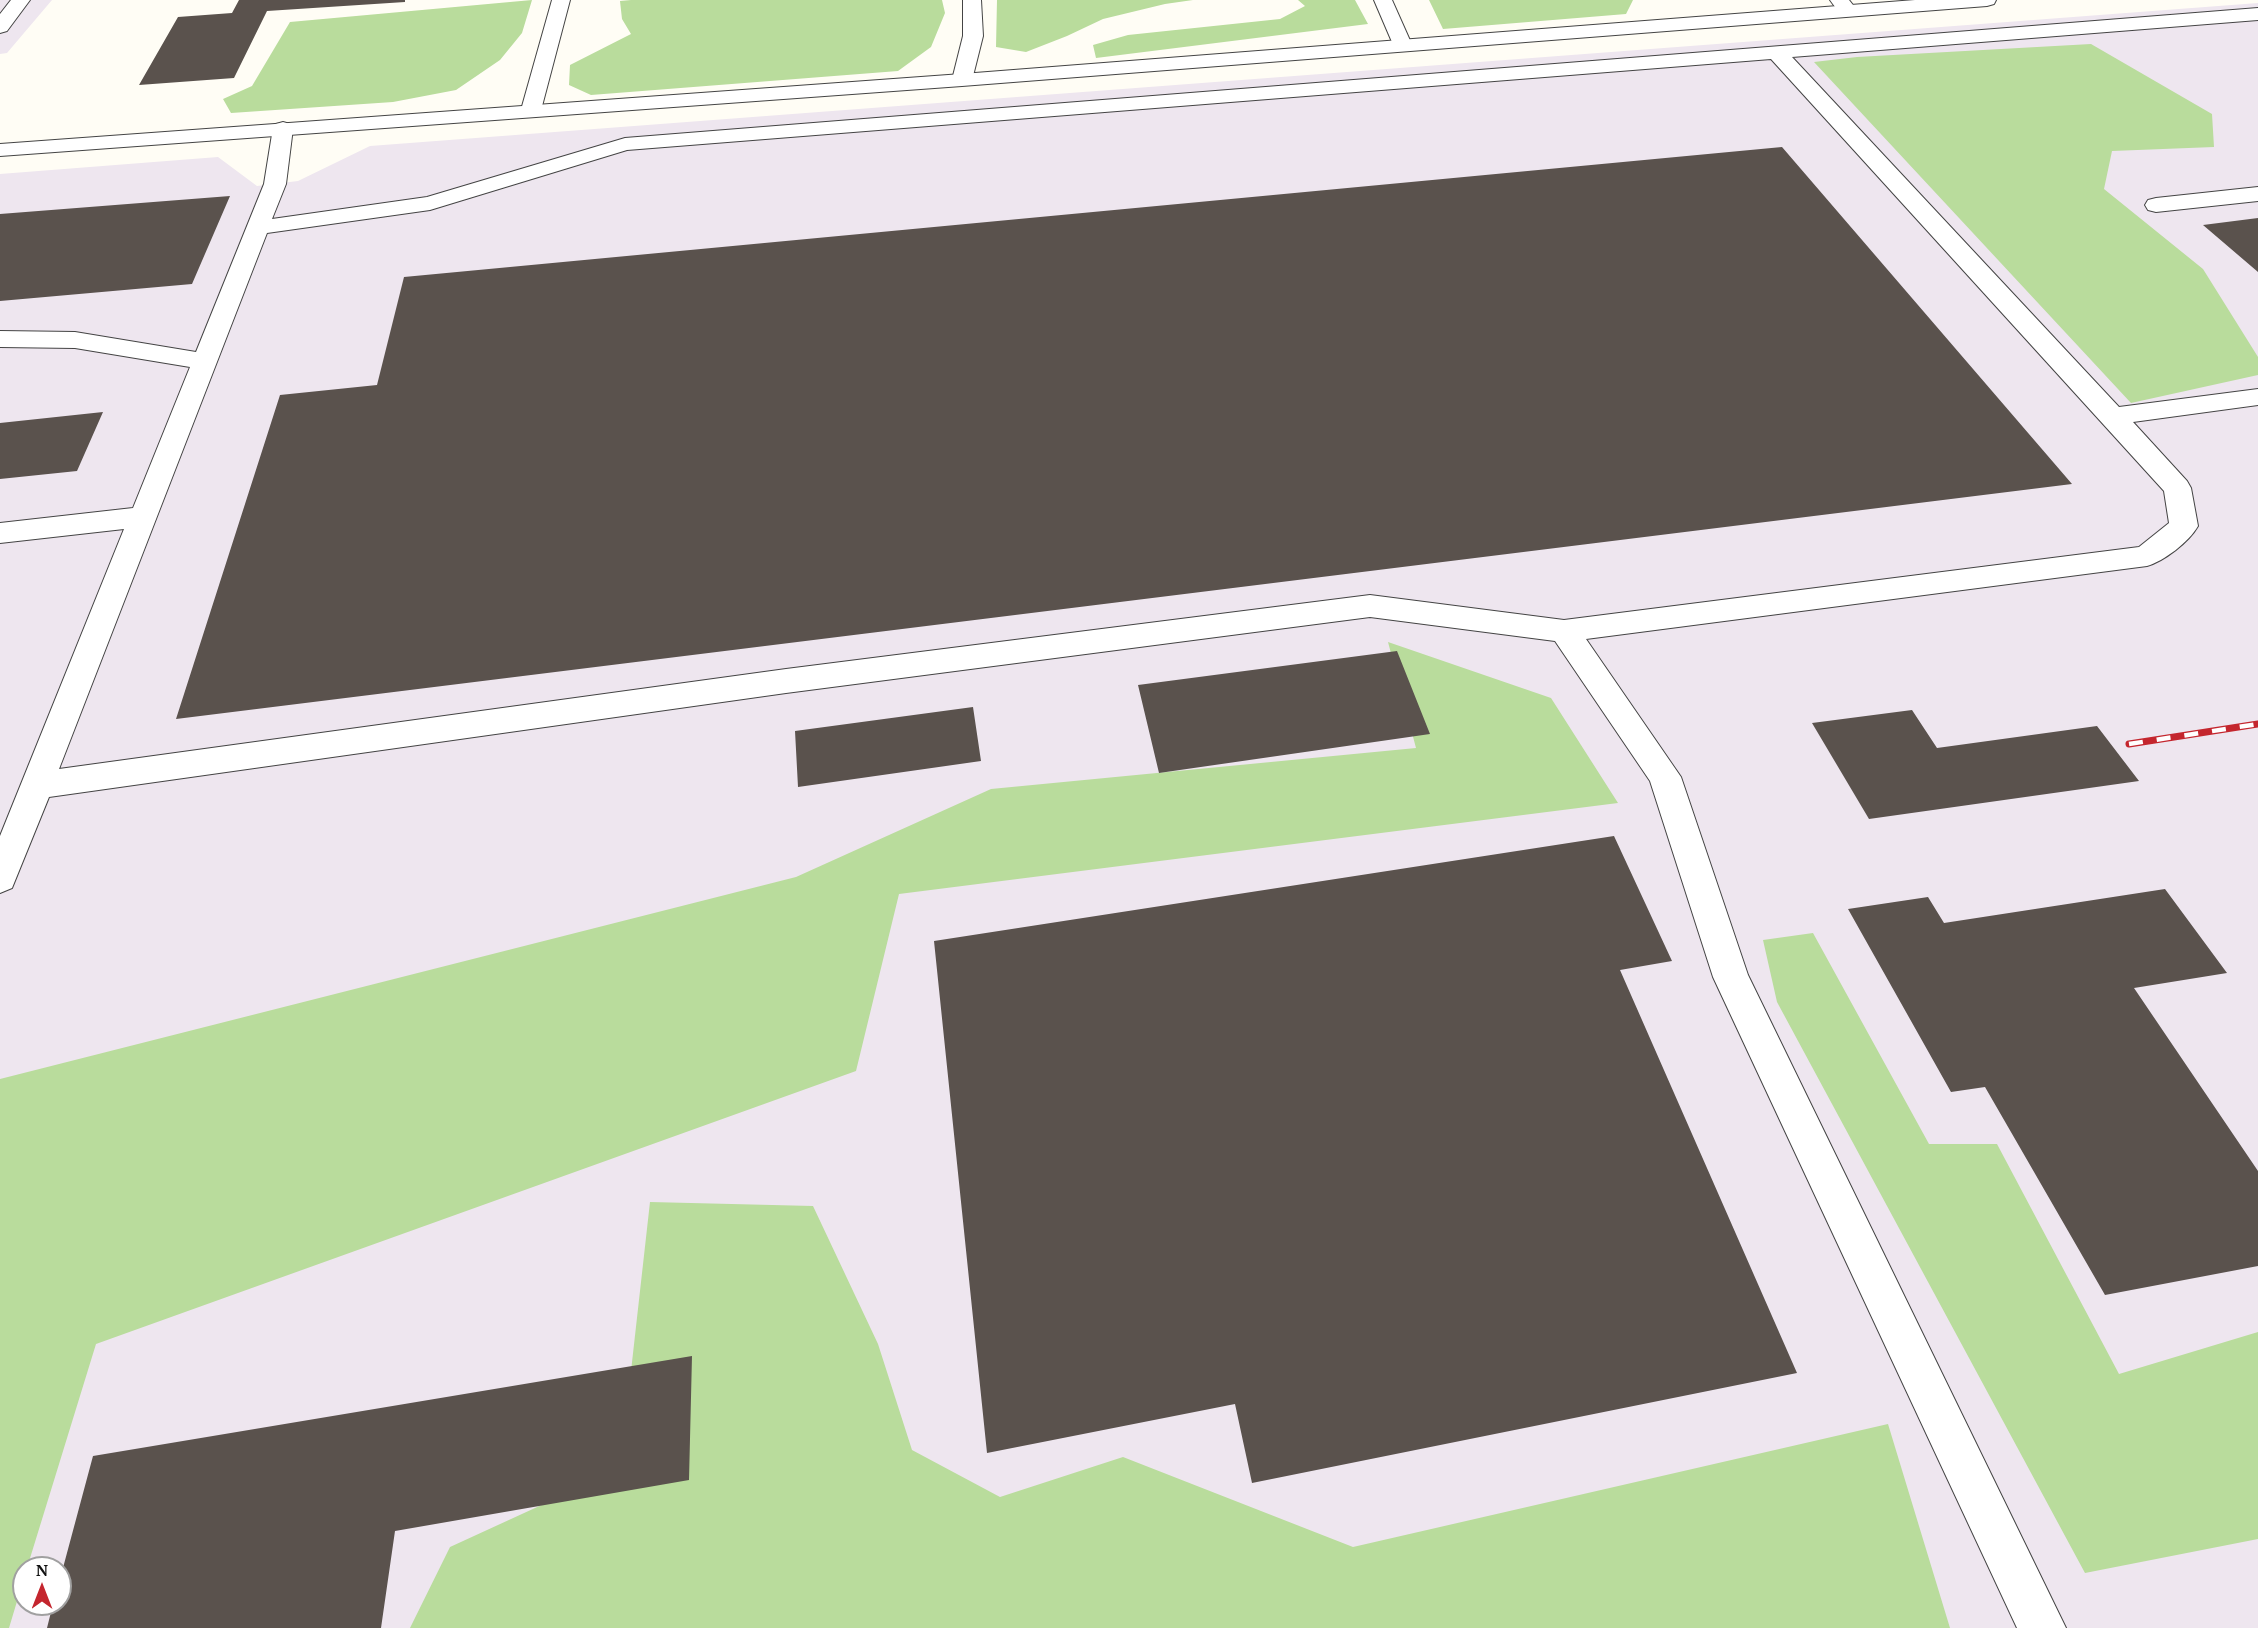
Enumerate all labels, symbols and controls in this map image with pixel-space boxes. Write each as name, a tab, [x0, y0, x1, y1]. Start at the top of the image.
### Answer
north arrow	[12, 1556, 72, 1616]
text: N	[36, 1559, 48, 1581]

